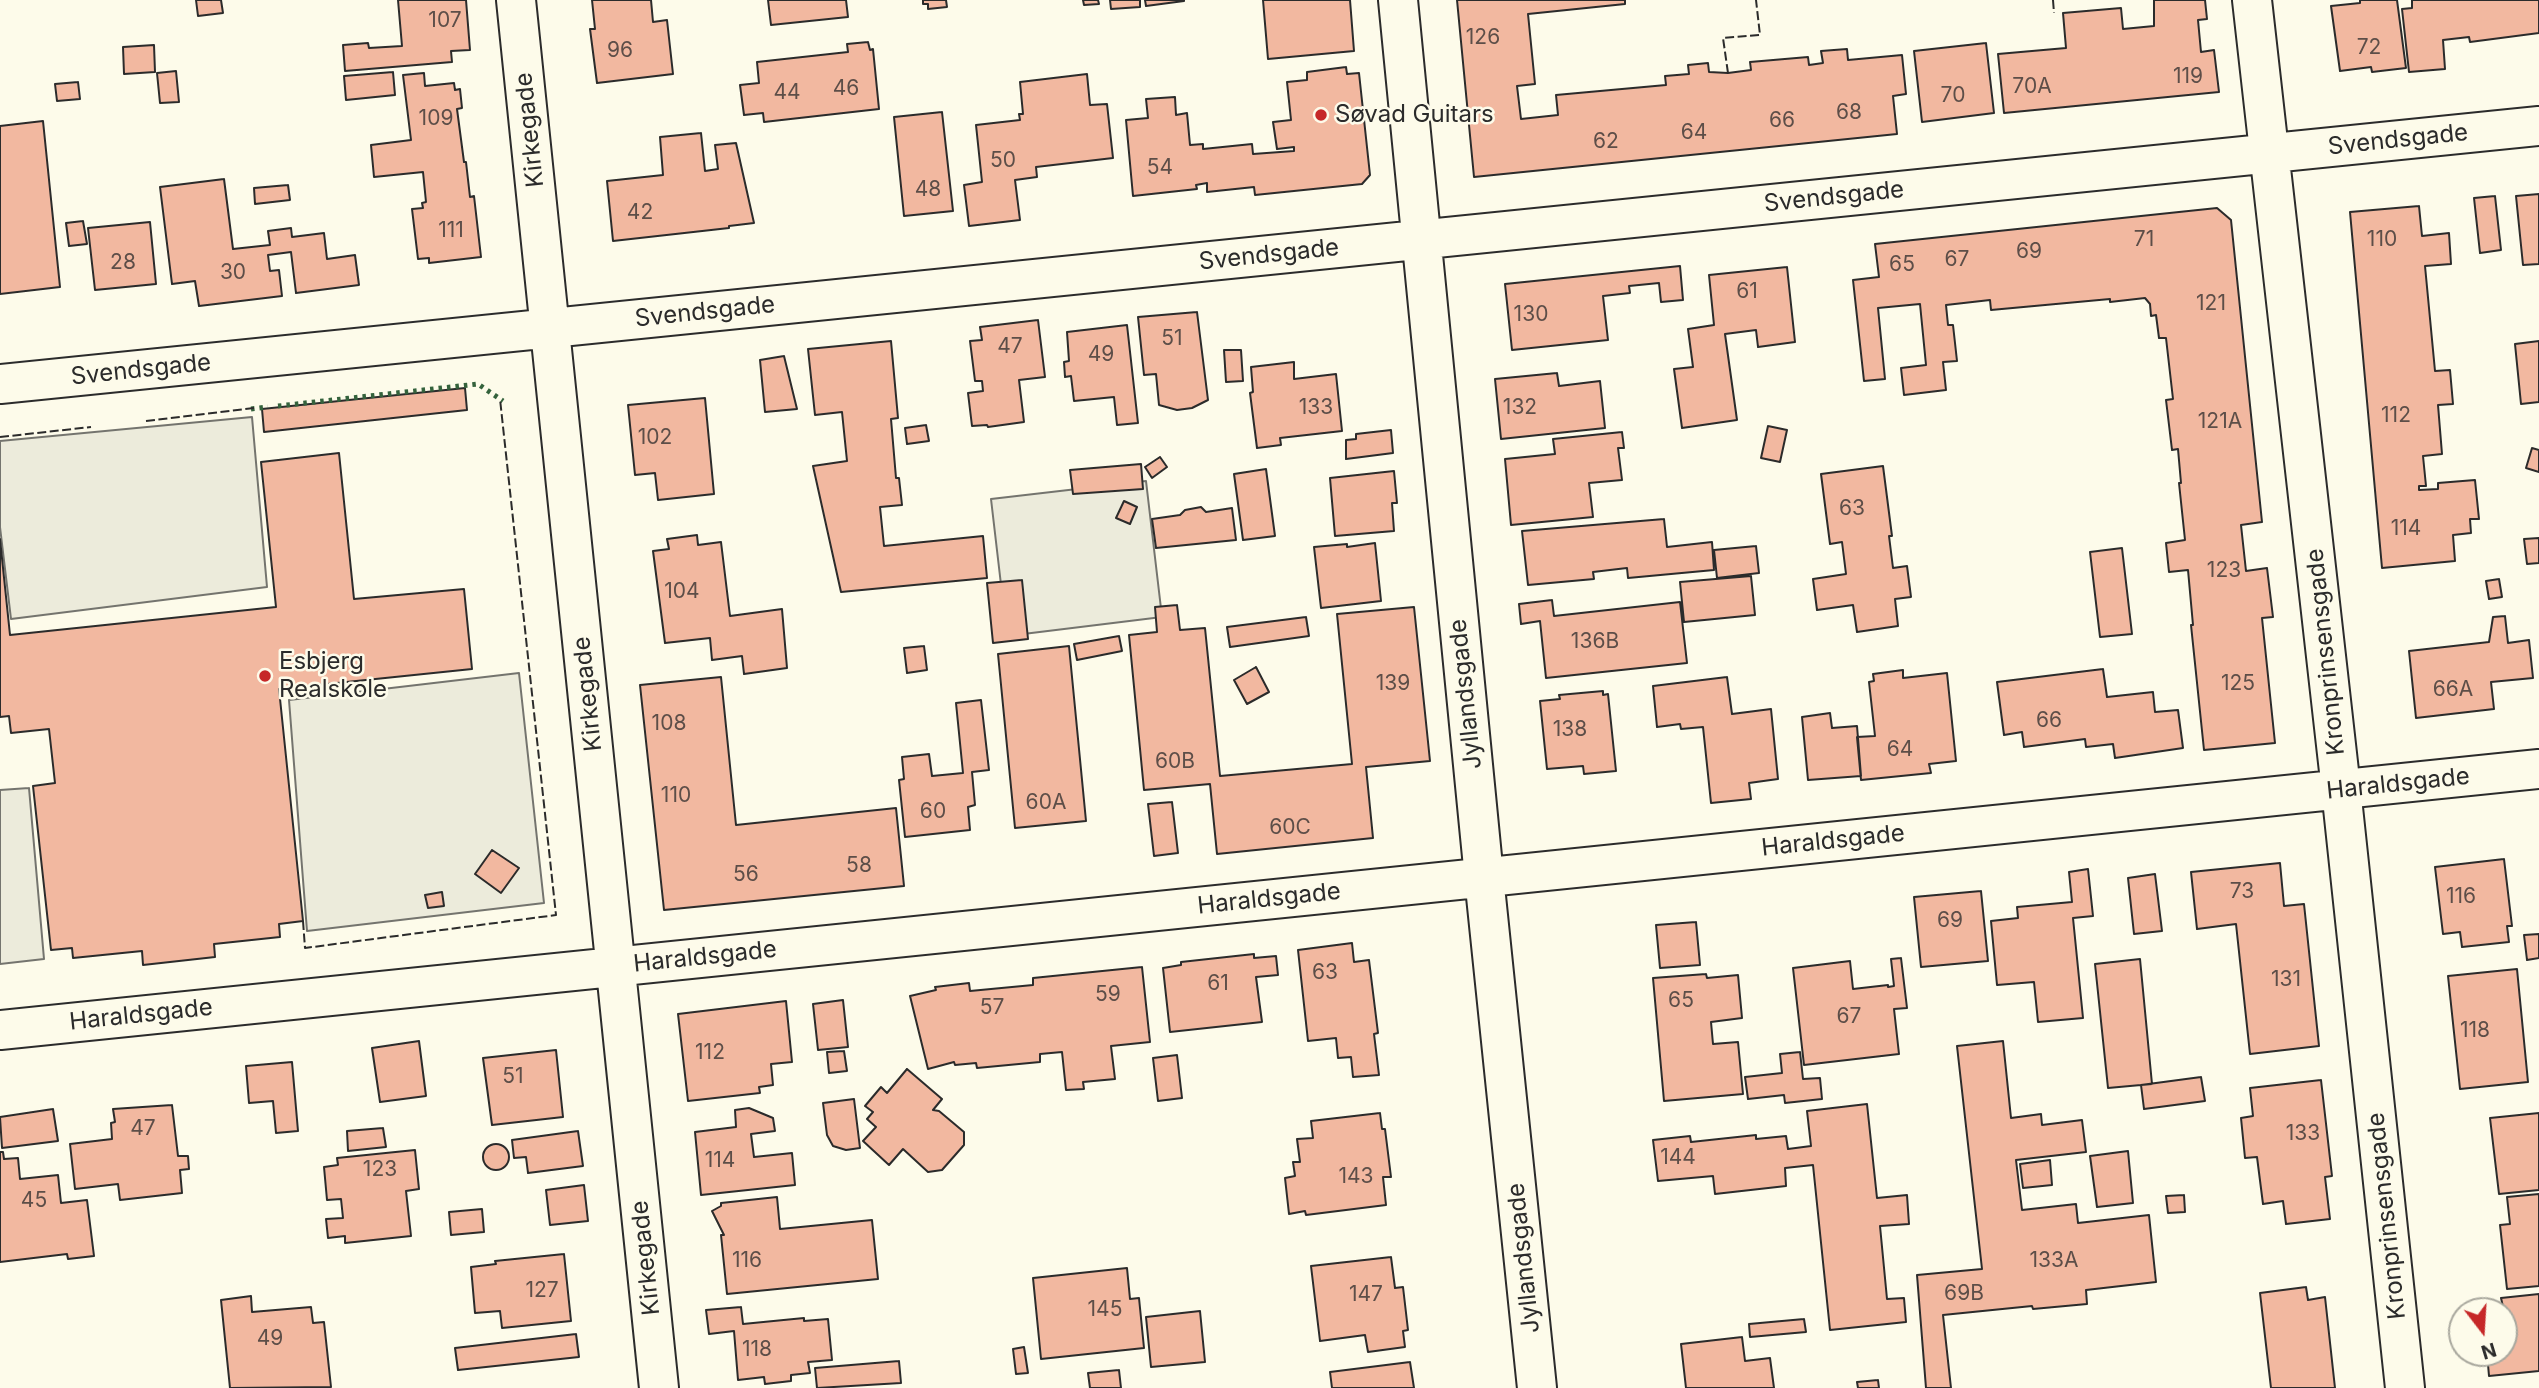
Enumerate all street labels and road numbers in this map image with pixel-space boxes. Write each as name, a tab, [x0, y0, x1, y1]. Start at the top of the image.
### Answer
street label: Kirkegade	[510, 71, 550, 189]
street label: Svendsgade	[2326, 118, 2470, 162]
street label: Svendsgade	[1762, 175, 1906, 219]
street label: Svendsgade	[1197, 233, 1341, 277]
street label: Svendsgade	[633, 290, 777, 334]
street label: Svendsgade	[69, 348, 213, 392]
street label: Kronprinsensgade	[2301, 547, 2351, 757]
street label: Jyllandsgade	[1444, 617, 1488, 771]
street label: Kirkegade	[568, 635, 608, 753]
street label: Haraldsgade	[2325, 762, 2471, 806]
street label: Haraldsgade	[1760, 819, 1906, 863]
street label: Haraldsgade	[1196, 877, 1342, 921]
street label: Haraldsgade	[632, 935, 778, 979]
street label: Haraldsgade	[68, 993, 214, 1037]
street label: Kronprinsensgade	[2362, 1111, 2412, 1321]
street label: Jyllandsgade	[1502, 1181, 1546, 1335]
street label: Kirkegade	[626, 1199, 666, 1317]

